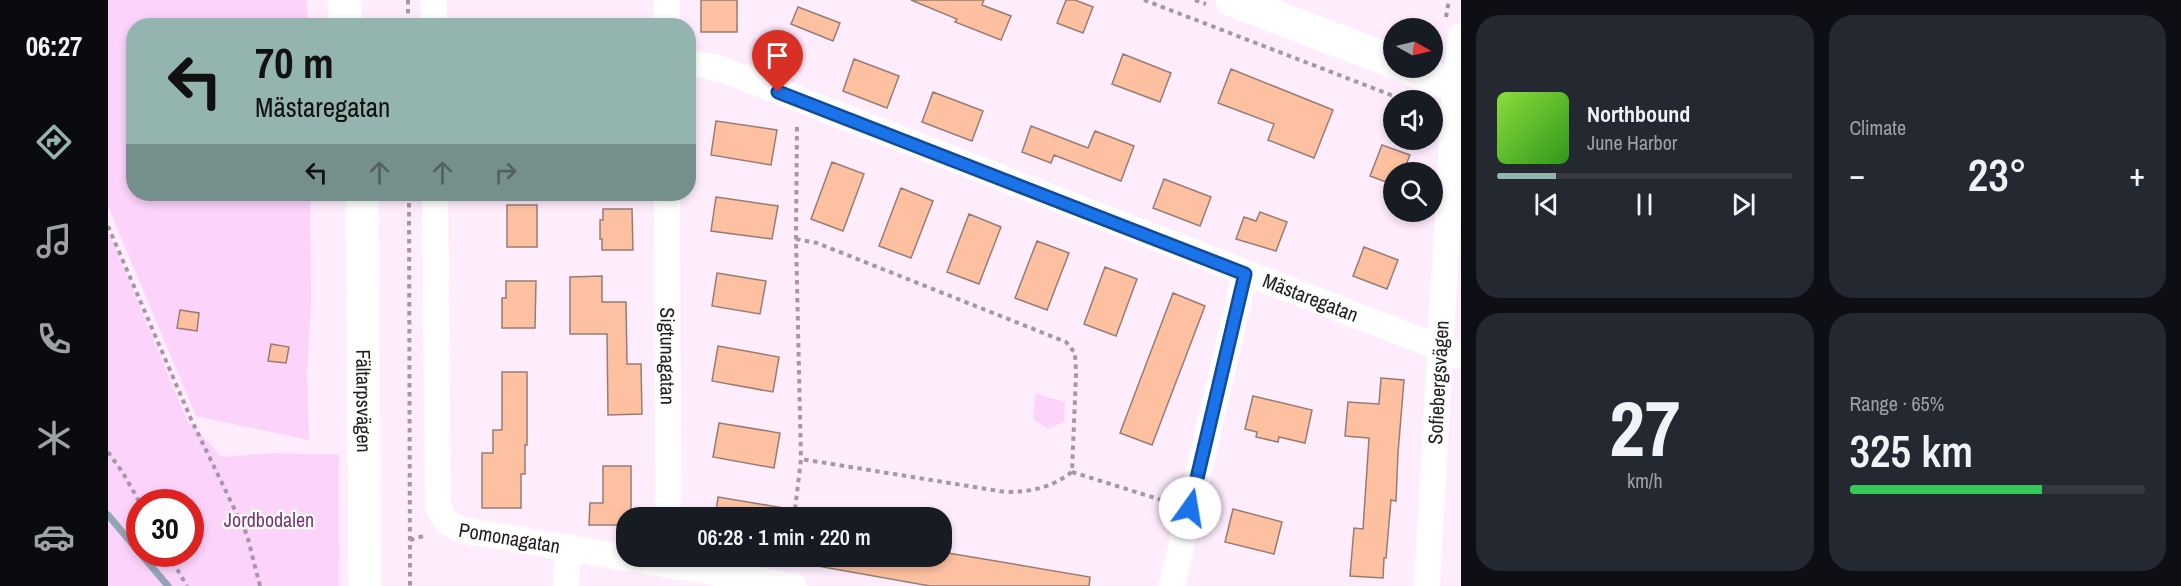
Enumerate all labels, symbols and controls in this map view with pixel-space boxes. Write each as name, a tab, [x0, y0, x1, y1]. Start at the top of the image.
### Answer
north arrow	[1383, 18, 1443, 78]
map controls	[1383, 18, 1443, 222]
text: 06:27	[26, 28, 82, 64]
pin	[752, 30, 803, 92]
text: 70 m	[255, 35, 334, 91]
icon: arrive	[761, 39, 794, 72]
icon: left	[156, 42, 234, 120]
text: Mästaregatan	[255, 89, 390, 125]
button: sound	[1383, 90, 1443, 150]
text: Northbound	[1587, 99, 1690, 129]
text: Climate	[1850, 114, 1906, 141]
icon: directions	[33, 121, 75, 163]
text: June Harbor	[1587, 129, 1677, 156]
text: 23°	[1968, 144, 2027, 205]
text: −	[1850, 152, 1865, 196]
text: +	[2129, 152, 2145, 196]
icon: left	[300, 156, 333, 189]
icon: ahead	[363, 156, 396, 189]
icon: ahead	[426, 156, 459, 189]
icon: right	[489, 156, 522, 189]
button: search	[1383, 162, 1443, 222]
icon: previous	[1530, 188, 1563, 221]
icon: pause	[1628, 188, 1661, 221]
icon: next	[1727, 188, 1760, 221]
icon: music	[33, 220, 75, 262]
street label: Mästaregatan	[1259, 266, 1362, 328]
street label: Sigtunagatan	[654, 307, 682, 405]
icon: phone	[33, 318, 75, 360]
street label: Sofiebergsvägen	[1421, 320, 1455, 445]
street label: Fältarpsvägen	[350, 349, 378, 453]
text: 27	[1609, 375, 1680, 480]
text: Range · 65%	[1850, 390, 1944, 417]
icon: climate	[33, 417, 75, 459]
text: 325 km	[1850, 420, 1973, 481]
text: km/h	[1627, 467, 1663, 494]
position arrow	[1158, 476, 1222, 540]
speed limit sign: 30	[126, 489, 204, 567]
park label: Jordbodalen	[224, 506, 314, 533]
icon: car	[33, 516, 75, 558]
street label: Pomonagatan	[457, 516, 562, 559]
text: 06:28 · 1 min · 220 m	[697, 522, 871, 552]

